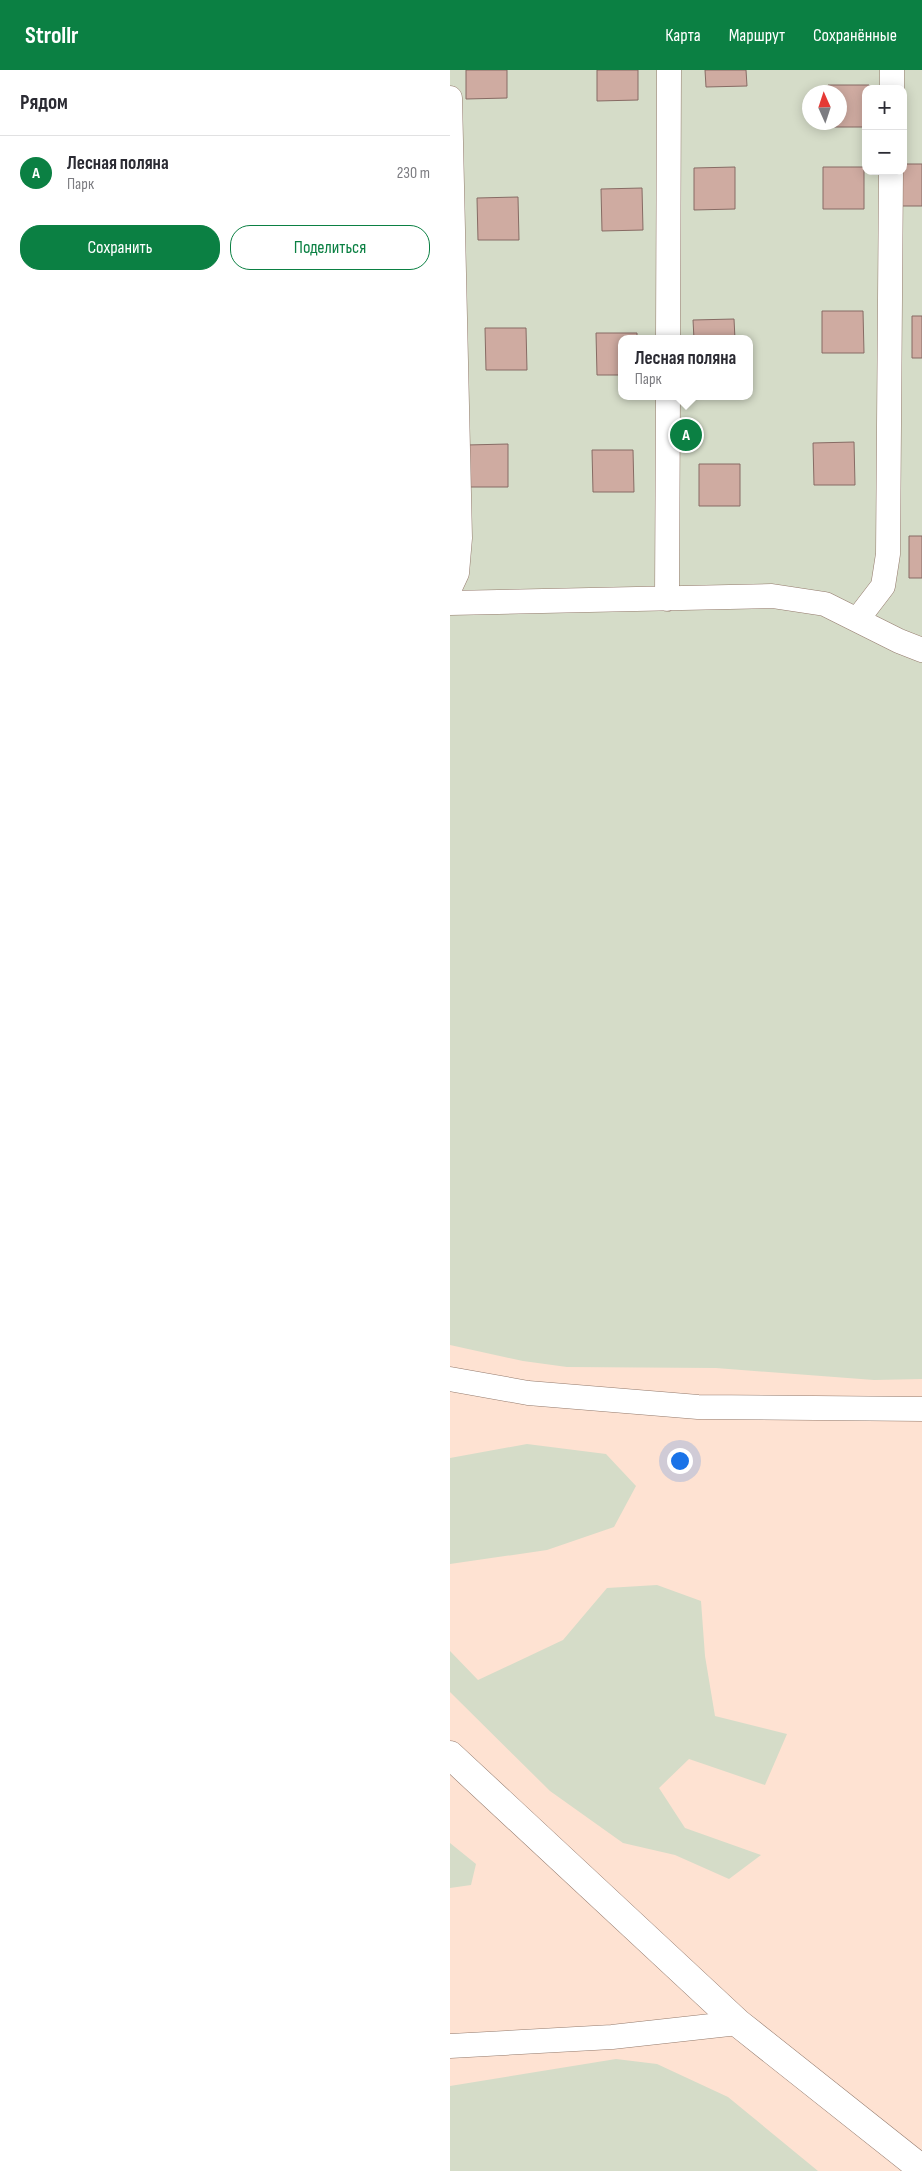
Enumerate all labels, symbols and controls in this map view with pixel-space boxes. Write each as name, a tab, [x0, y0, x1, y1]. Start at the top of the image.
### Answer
text: Strollr	[25, 21, 79, 50]
text: Карта	[665, 25, 701, 46]
text: Маршрут	[729, 25, 785, 46]
text: Сохранённые	[813, 25, 897, 46]
north arrow	[802, 85, 847, 130]
map controls	[862, 85, 907, 175]
button: +	[862, 85, 907, 130]
text: Рядом	[20, 90, 68, 115]
button: −	[862, 130, 907, 175]
text: Лесная поляна	[67, 152, 169, 175]
text: A	[32, 164, 40, 183]
text: 230 m	[397, 164, 430, 183]
text: Парк	[67, 175, 94, 194]
button: Сохранить	[20, 225, 220, 270]
button: Поделиться	[230, 225, 430, 270]
popup	[618, 335, 753, 400]
text: Лесная поляна	[635, 347, 736, 370]
text: Парк	[635, 370, 662, 389]
pin: A	[670, 416, 702, 454]
your location	[667, 1448, 693, 1474]

